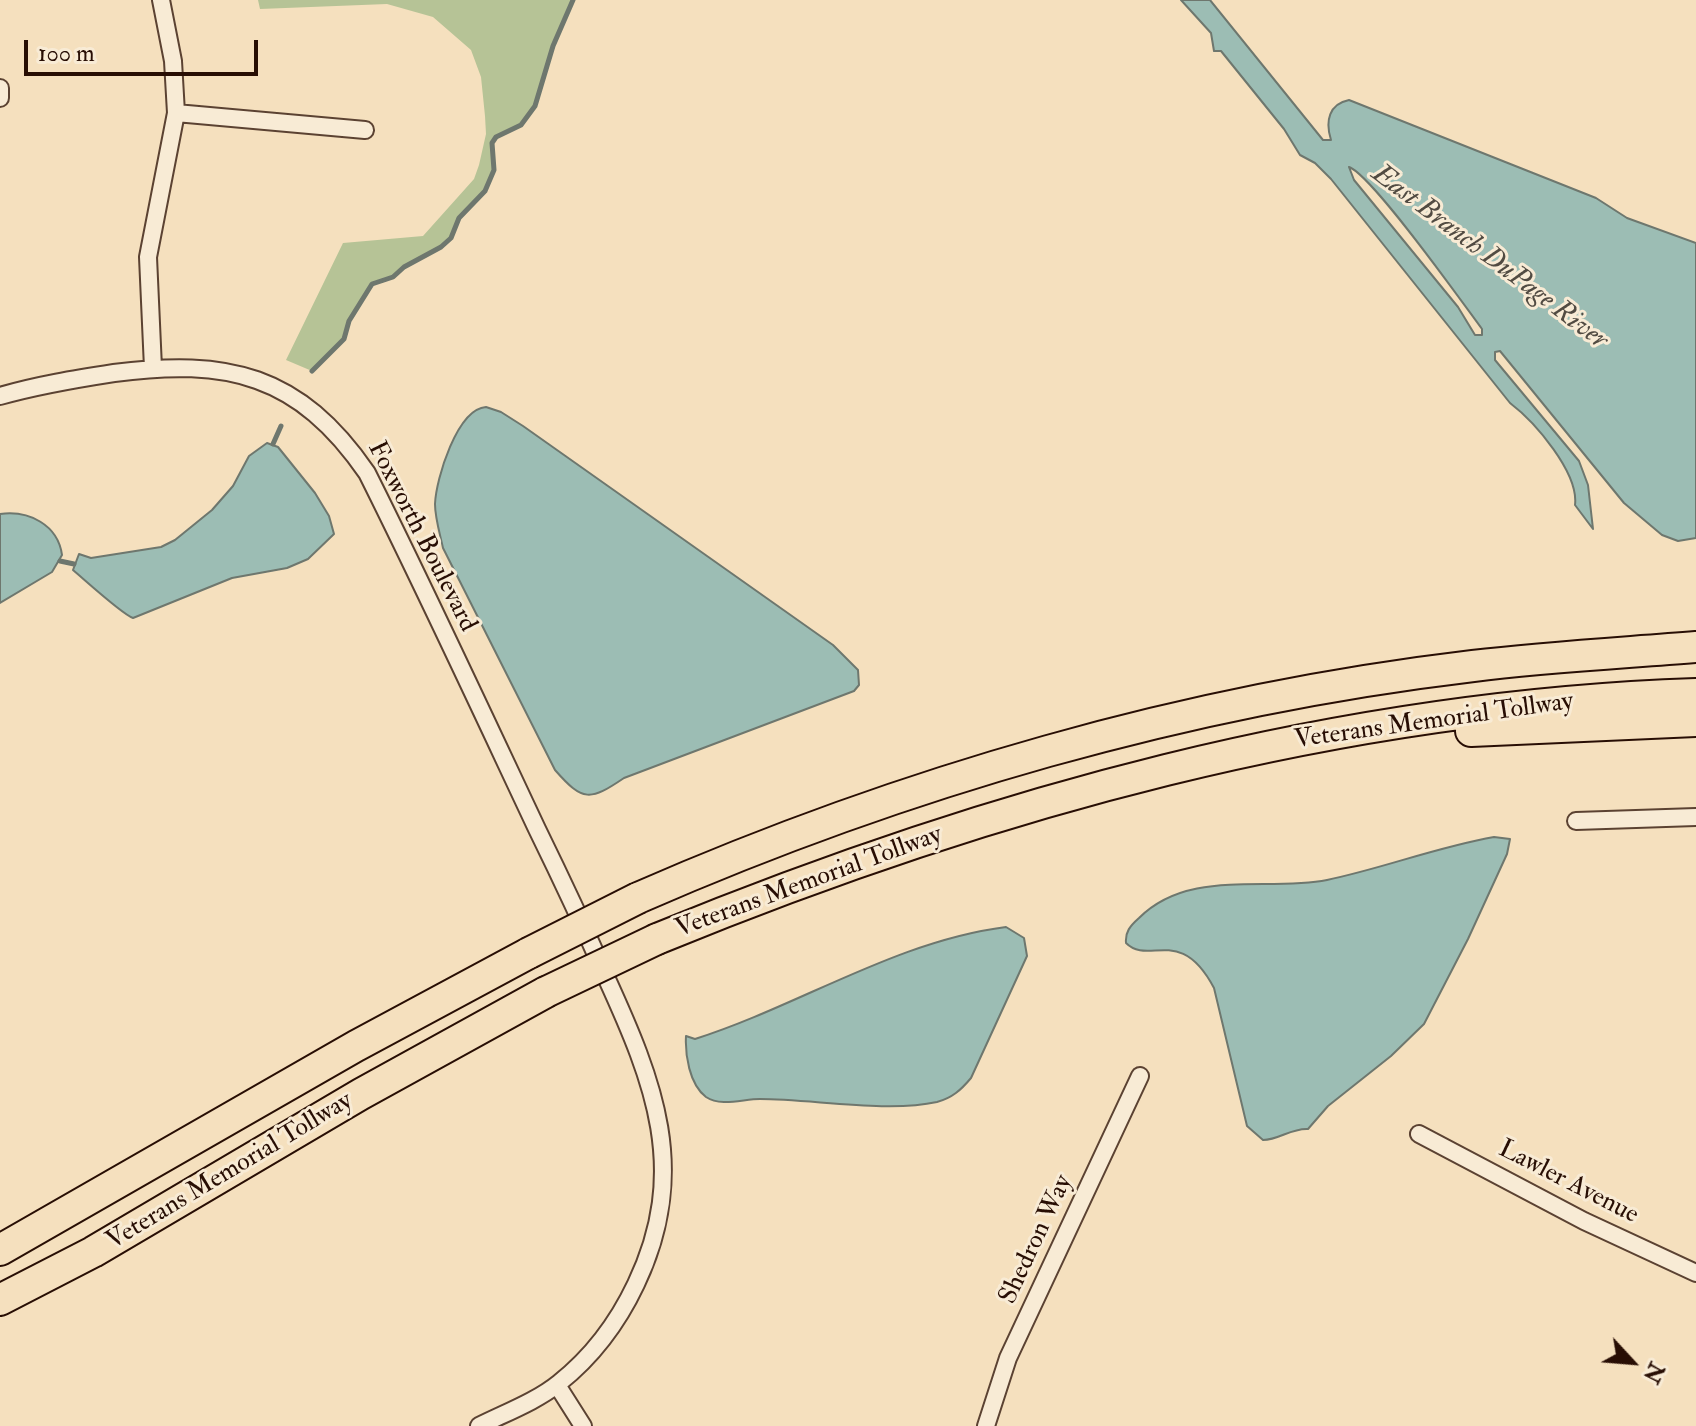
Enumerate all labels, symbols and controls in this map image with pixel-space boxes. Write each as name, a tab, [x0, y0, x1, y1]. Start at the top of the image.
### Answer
scale bar	[28, 24, 262, 74]
text: 100 m	[38, 38, 95, 69]
water label: East Branch DuPage River	[1364, 158, 1614, 358]
street label: Foxworth Boulevard	[360, 437, 482, 637]
street label: Veterans Memorial Tollway	[1292, 687, 1576, 757]
street label: Veterans Memorial Tollway	[671, 820, 947, 946]
street label: Veterans Memorial Tollway	[101, 1086, 359, 1258]
street label: Lawler Avenue	[1493, 1134, 1643, 1232]
street label: Shedron Way	[994, 1171, 1080, 1309]
north arrow	[1592, 1322, 1672, 1402]
text: N	[1637, 1358, 1670, 1388]

